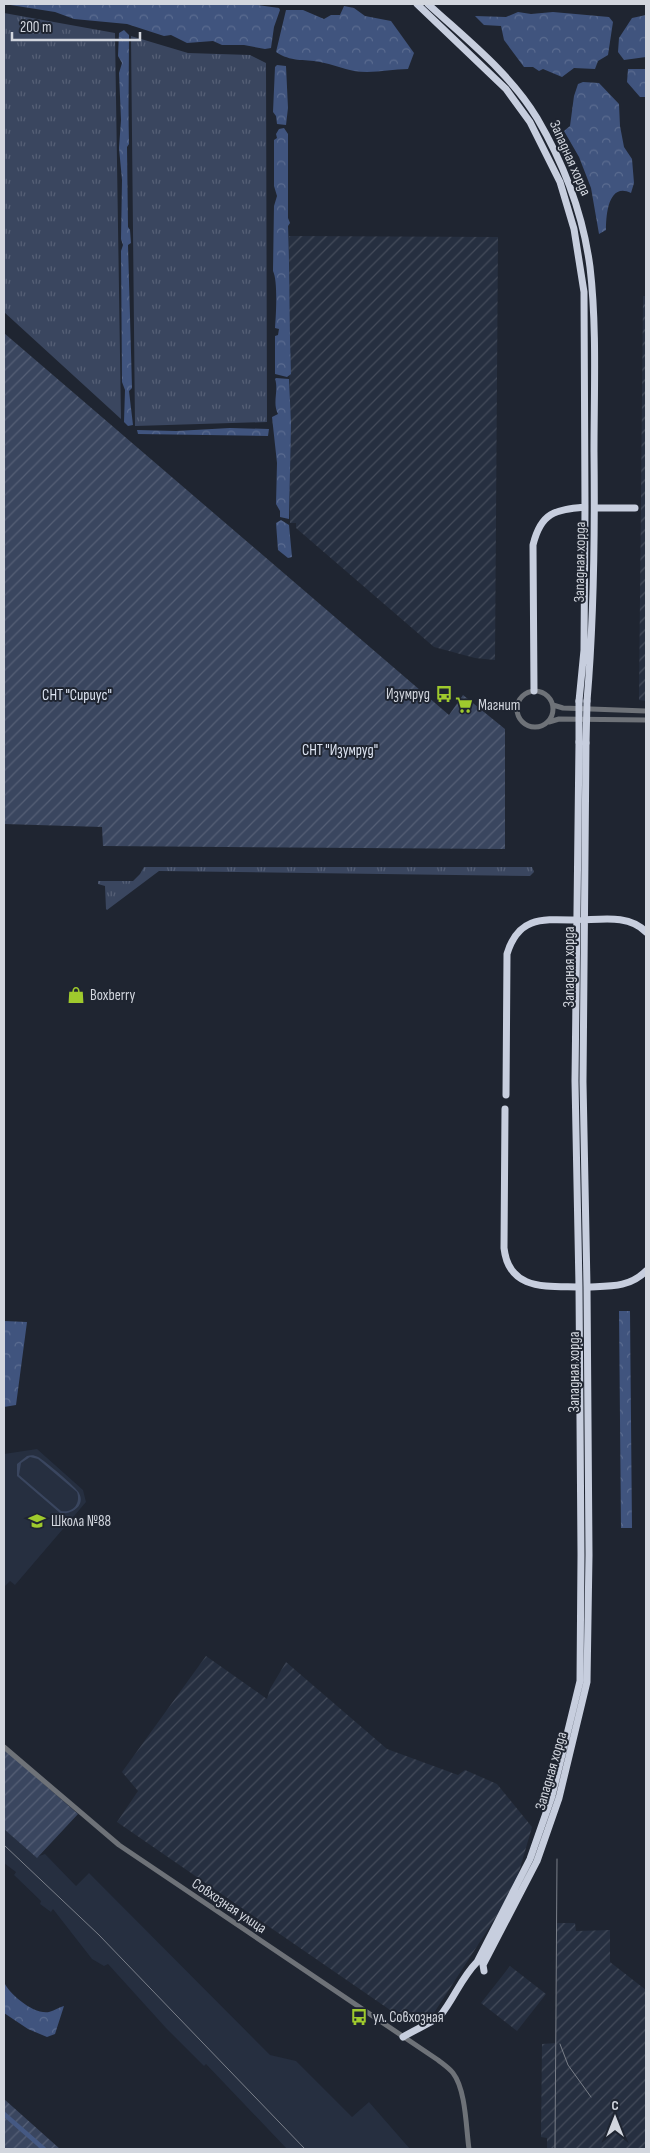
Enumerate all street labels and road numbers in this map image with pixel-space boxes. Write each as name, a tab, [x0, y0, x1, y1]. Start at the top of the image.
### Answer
street label: Западная хорда	[545, 117, 595, 199]
street label: Западная хорда	[570, 521, 590, 603]
street label: Западная хорда	[560, 926, 579, 1007]
street label: Западная хорда	[565, 1331, 584, 1412]
street label: Западная хорда	[531, 1729, 571, 1812]
street label: Совхозная улица	[188, 1874, 270, 1938]

